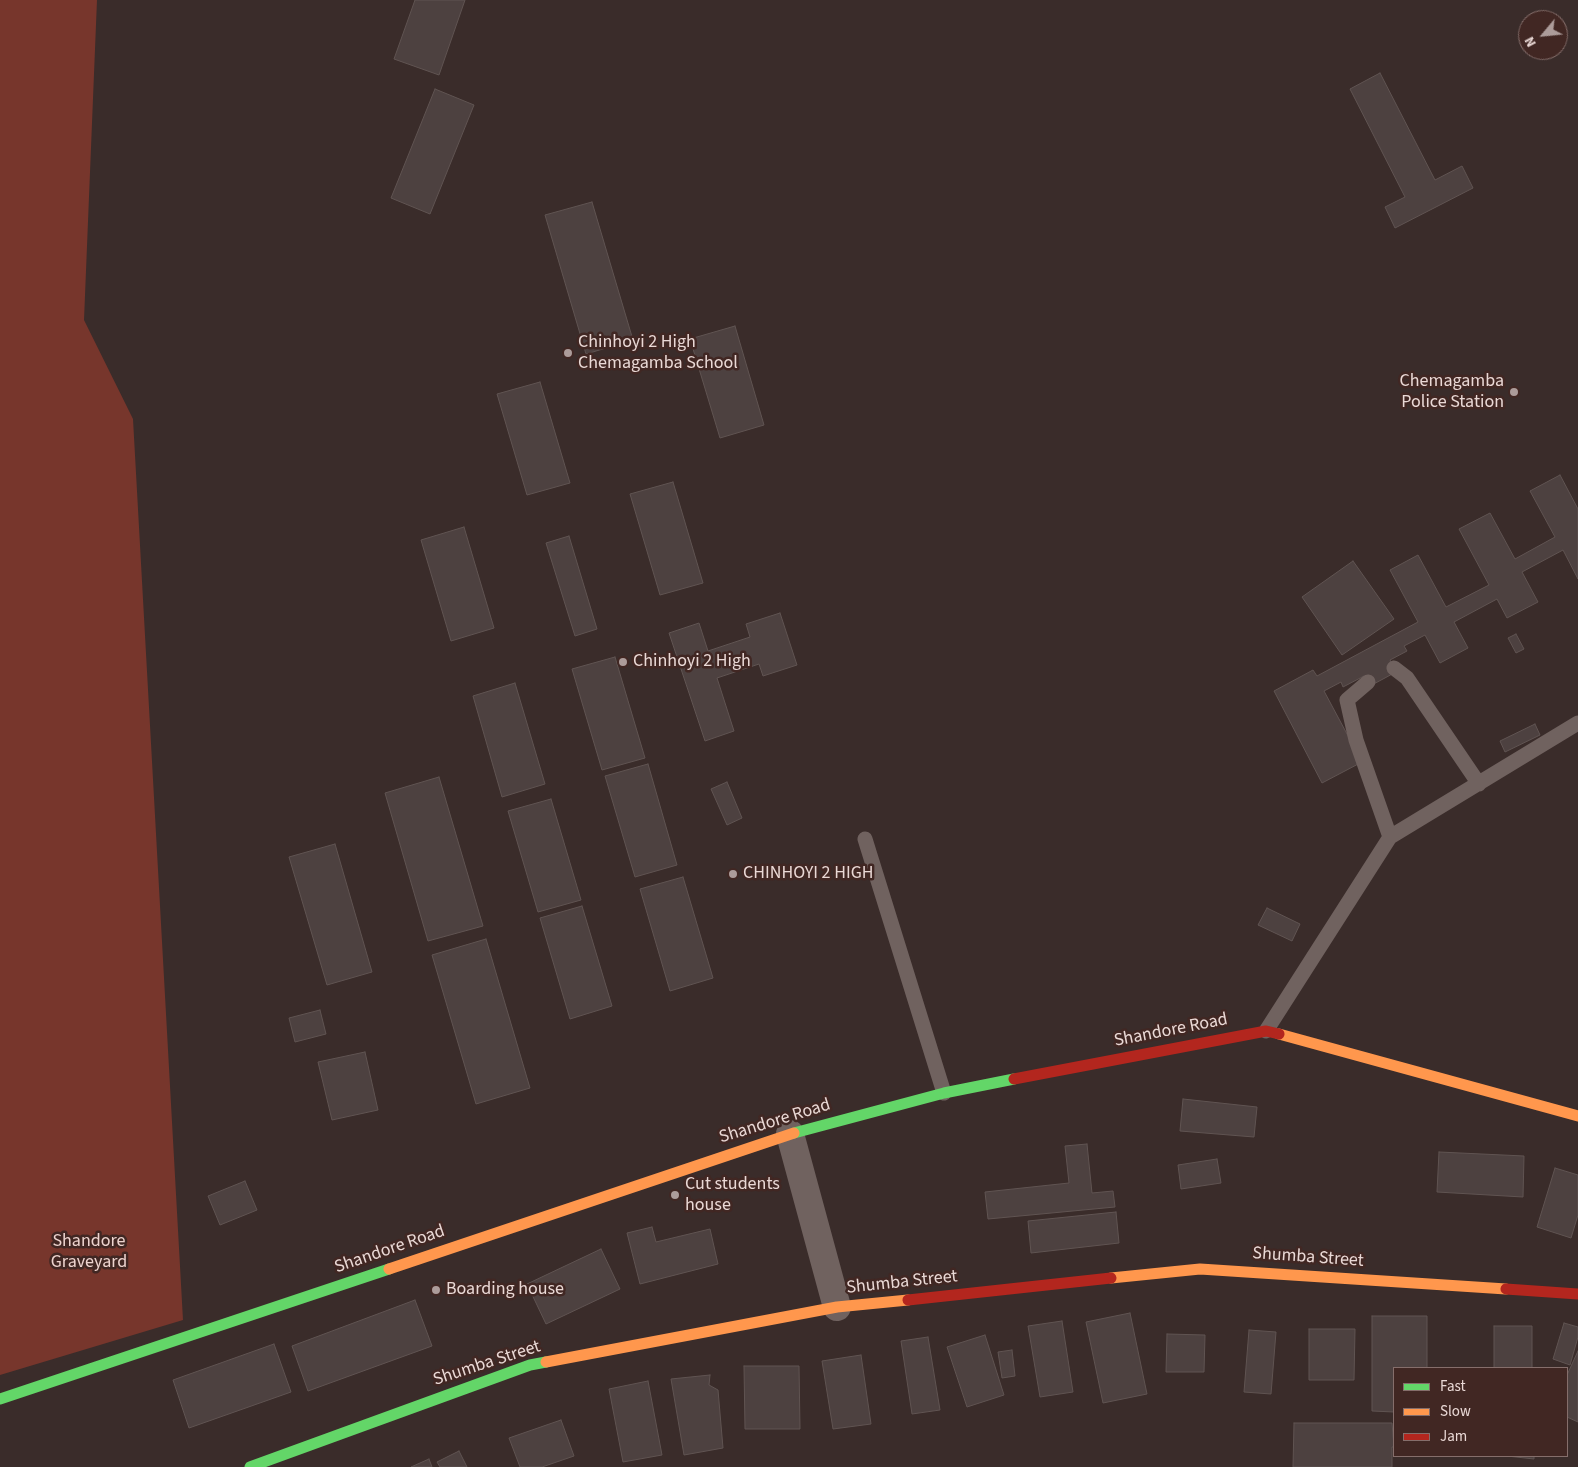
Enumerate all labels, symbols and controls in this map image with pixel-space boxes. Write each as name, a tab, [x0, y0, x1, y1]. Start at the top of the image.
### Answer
north arrow	[1518, 10, 1568, 60]
text: N	[1520, 33, 1542, 50]
place label: Chinhoyi 2 High Chemagamba School	[578, 332, 738, 374]
marker: Chinhoyi 2 High Chemagamba School	[562, 347, 574, 359]
place label: Chemagamba Police Station	[1399, 371, 1504, 414]
marker: Chemagamba Police Station	[1508, 386, 1520, 398]
place label: Chinhoyi 2 High	[633, 651, 751, 673]
marker: Chinhoyi 2 High	[617, 656, 629, 668]
place label: CHINHOYI 2 HIGH	[743, 863, 873, 885]
marker: CHINHOYI 2 HIGH	[727, 868, 739, 880]
street label: Shandore Road	[1112, 1009, 1230, 1053]
street label: Shandore Road	[717, 1095, 833, 1149]
place label: Cut students house	[685, 1174, 780, 1216]
marker: Cut students house	[669, 1189, 681, 1201]
street label: Shandore Road	[332, 1221, 448, 1279]
park label: Shandore Graveyard	[51, 1231, 127, 1274]
street label: Shumba Street	[1252, 1243, 1364, 1273]
street label: Shumba Street	[845, 1266, 959, 1300]
place label: Boarding house	[446, 1279, 564, 1301]
marker: Boarding house	[430, 1284, 442, 1296]
street label: Shumba Street	[431, 1336, 543, 1392]
legend	[1393, 1367, 1568, 1457]
text: Fast	[1440, 1376, 1466, 1397]
text: Slow	[1440, 1401, 1471, 1422]
text: Jam	[1440, 1426, 1467, 1447]

